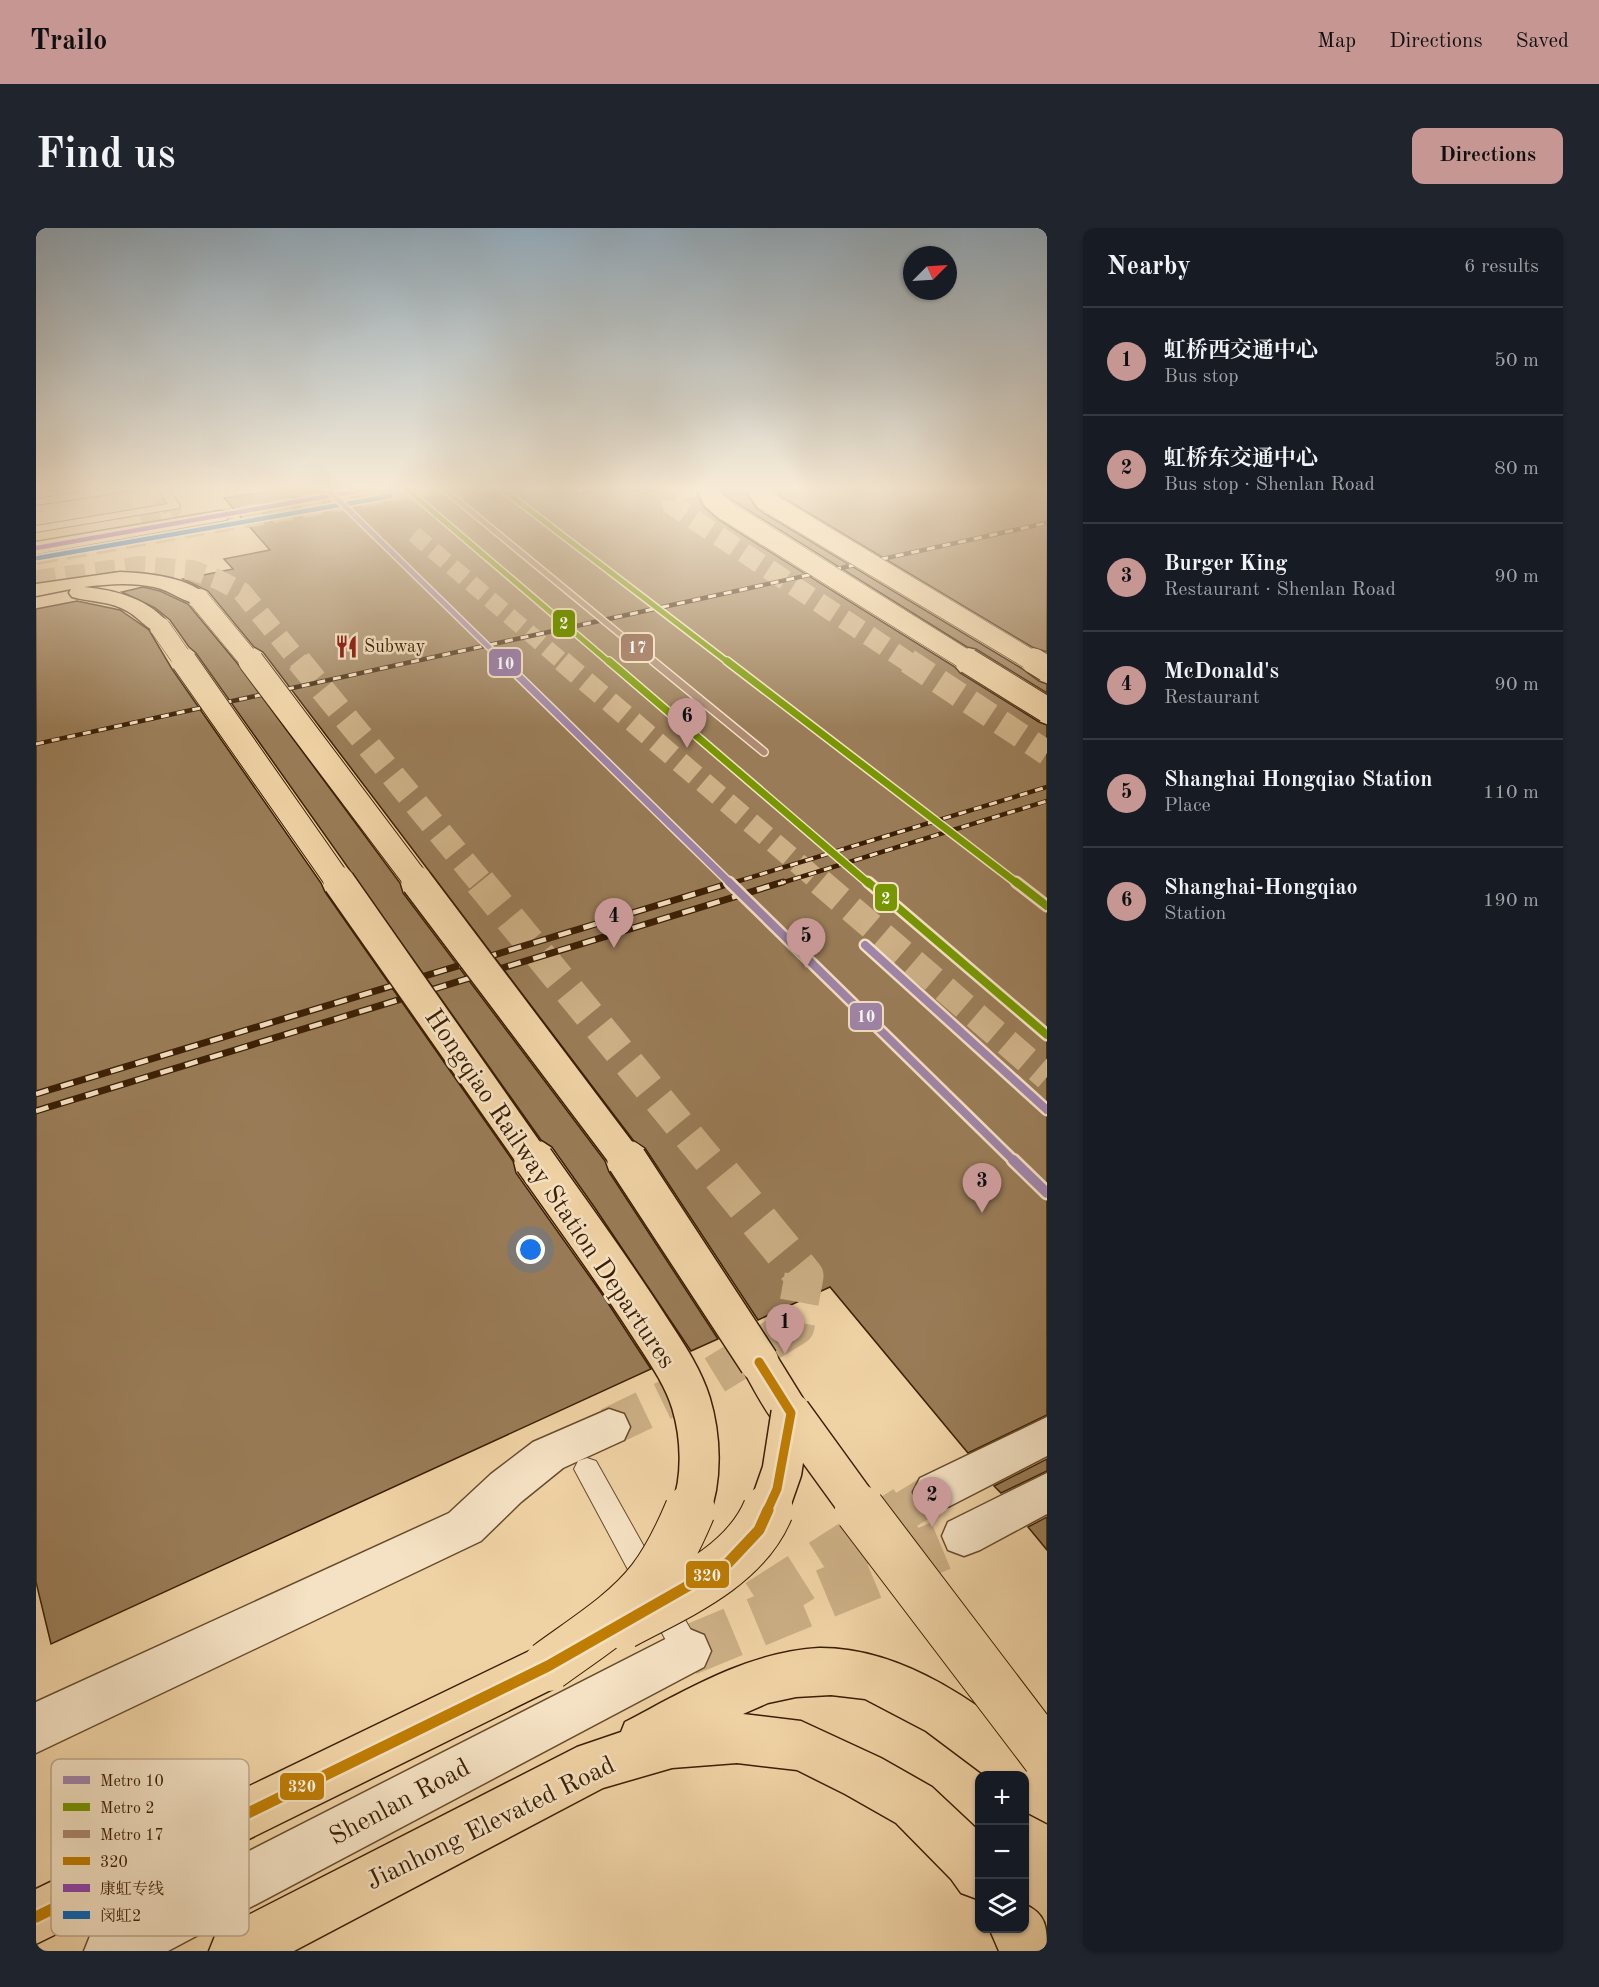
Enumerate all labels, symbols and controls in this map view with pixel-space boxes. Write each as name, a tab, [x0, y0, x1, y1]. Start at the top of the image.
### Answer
text: Trailo	[30, 28, 107, 56]
text: Map	[1317, 31, 1356, 52]
text: Directions	[1389, 31, 1483, 52]
text: Saved	[1516, 31, 1569, 52]
button: Directions	[1412, 128, 1563, 184]
text: Find us	[36, 135, 175, 177]
north arrow	[903, 246, 957, 300]
text: Nearby	[1107, 254, 1191, 280]
text: 6 results	[1464, 257, 1539, 277]
text: 虹桥西交通中心	[1164, 340, 1318, 362]
text: 1	[1121, 351, 1132, 371]
text: 50 m	[1494, 351, 1539, 371]
text: Bus stop	[1164, 367, 1239, 387]
text: 虹桥东交通中心	[1164, 448, 1318, 470]
text: 2	[1121, 459, 1132, 479]
text: 80 m	[1494, 459, 1539, 479]
text: Bus stop · Shenlan Road	[1164, 475, 1375, 495]
text: Burger King	[1164, 553, 1287, 575]
text: 3	[1121, 567, 1132, 587]
text: 90 m	[1494, 567, 1539, 587]
text: Restaurant · Shenlan Road	[1164, 580, 1396, 600]
line badge: 2	[552, 609, 576, 638]
text: 2	[559, 617, 569, 633]
restaurant icon: Subway	[333, 633, 359, 659]
line badge: 17	[620, 633, 654, 662]
place label: Subway	[364, 638, 426, 656]
text: 17	[628, 641, 646, 657]
line badge: 10	[488, 648, 522, 677]
text: 10	[496, 657, 514, 673]
text: McDonald's	[1164, 661, 1279, 683]
text: 4	[1121, 675, 1132, 695]
text: 90 m	[1494, 675, 1539, 695]
text: Restaurant	[1164, 688, 1260, 708]
pin: 6	[668, 698, 706, 748]
text: Shanghai Hongqiao Station	[1164, 769, 1433, 791]
text: 5	[1121, 783, 1132, 803]
text: 110 m	[1483, 783, 1539, 803]
text: Place	[1164, 796, 1211, 816]
text: Shanghai-Hongqiao	[1164, 877, 1358, 899]
line badge: 2	[874, 883, 898, 912]
text: 6	[1121, 891, 1132, 911]
text: 190 m	[1483, 891, 1539, 911]
text: 2	[881, 892, 891, 908]
pin: 4	[594, 898, 634, 948]
text: Station	[1164, 904, 1226, 924]
pin: 5	[786, 918, 826, 968]
line badge: 10	[849, 1002, 883, 1031]
street label: Hongqiao Railway Station Departures	[419, 1005, 680, 1374]
text: 10	[857, 1010, 875, 1026]
pin: 3	[962, 1164, 1002, 1213]
your location	[516, 1235, 545, 1264]
pin: 1	[766, 1304, 804, 1354]
pin: 2	[912, 1478, 952, 1527]
line badge: 320	[685, 1560, 730, 1589]
text: 320	[693, 1569, 721, 1585]
street label: Jianhong Elevated Road	[363, 1752, 619, 1895]
street label: Shenlan Road	[325, 1755, 475, 1851]
legend	[51, 1759, 249, 1936]
map controls	[975, 1771, 1029, 1933]
button: +	[975, 1771, 1029, 1825]
line badge: 320	[279, 1772, 325, 1801]
text: Metro 10	[100, 1774, 164, 1790]
text: 320	[288, 1780, 316, 1796]
text: Metro 2	[100, 1801, 155, 1817]
button: −	[975, 1825, 1029, 1879]
text: Metro 17	[100, 1828, 164, 1844]
text: 320	[100, 1855, 128, 1871]
button: layers	[975, 1879, 1029, 1933]
text: 康虹专线	[100, 1880, 164, 1898]
text: 闵虹2	[100, 1907, 141, 1925]

